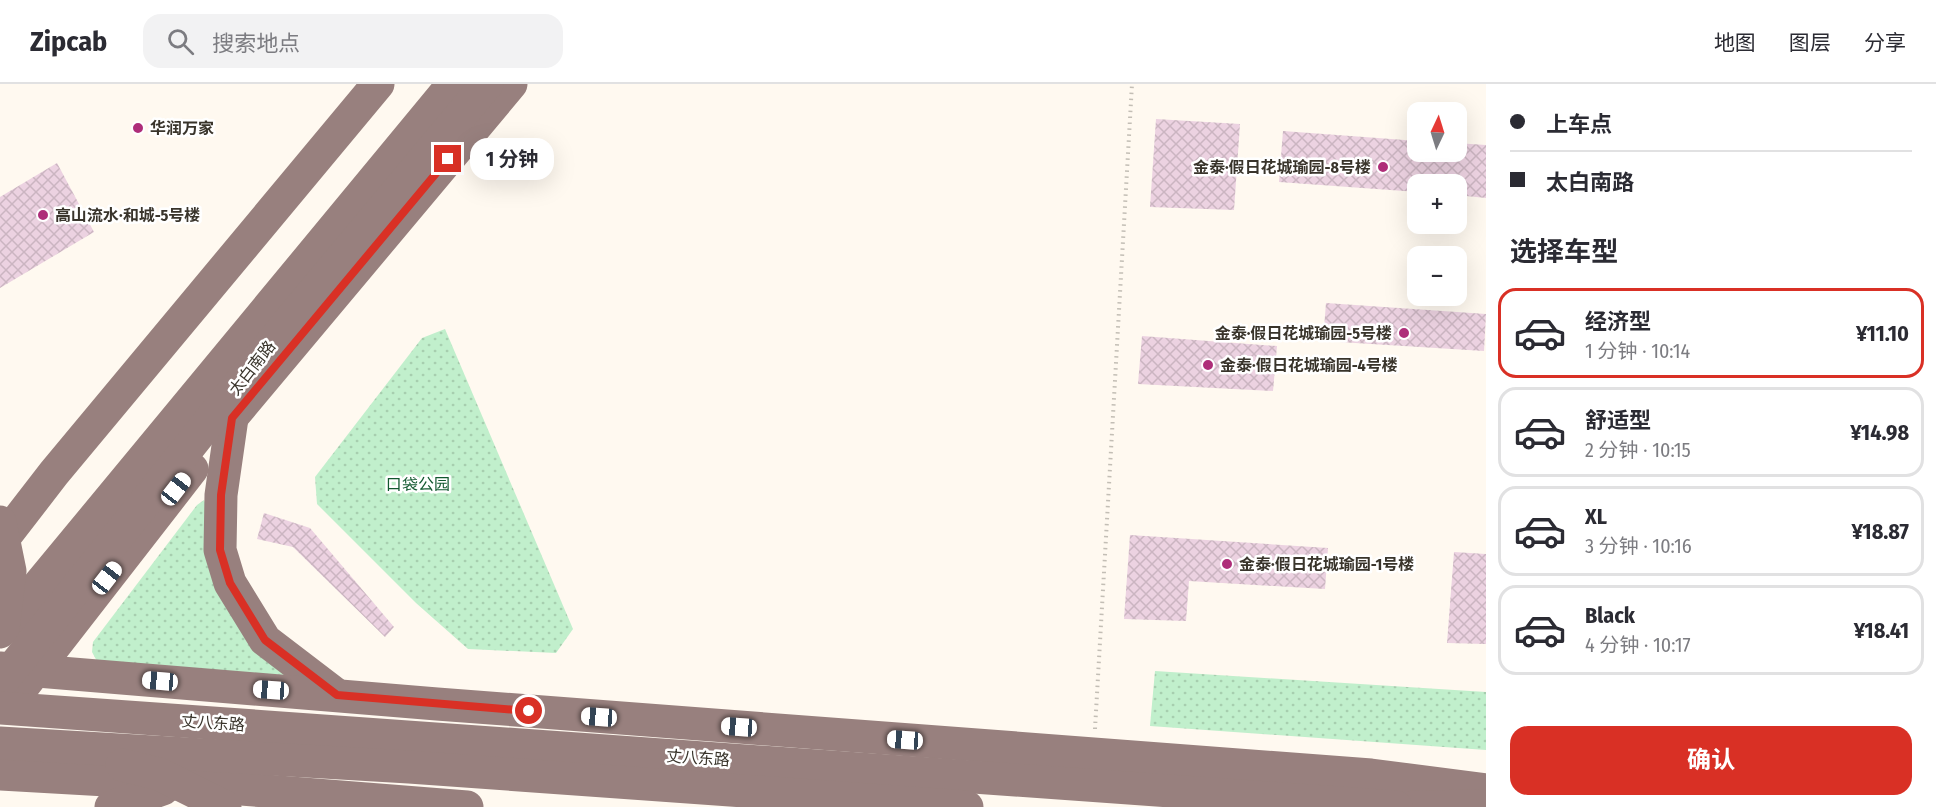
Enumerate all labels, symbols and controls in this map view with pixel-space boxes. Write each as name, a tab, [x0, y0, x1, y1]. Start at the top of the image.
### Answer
search box	[143, 14, 563, 68]
text: Zipcab	[30, 25, 107, 58]
icon: search	[164, 25, 197, 58]
text: 搜索地点	[212, 30, 300, 57]
text: 地图	[1714, 30, 1756, 56]
text: 图层	[1789, 30, 1831, 56]
text: 分享	[1864, 30, 1906, 56]
north arrow	[1407, 102, 1467, 162]
map controls	[1407, 102, 1467, 306]
text: 上车点	[1546, 111, 1612, 138]
place label: 华润万家	[150, 119, 214, 138]
marker: 华润万家	[131, 121, 145, 135]
callout: 1 分钟	[469, 138, 553, 180]
route end	[434, 145, 461, 172]
text: 1 分钟	[486, 147, 538, 171]
place label: 金泰·假日花城瑜园-8号楼	[1193, 158, 1371, 177]
marker: 金泰·假日花城瑜园-8号楼	[1376, 160, 1390, 174]
text: 太白南路	[1546, 169, 1634, 196]
button: +	[1407, 174, 1467, 234]
place label: 高山流水·和城-5号楼	[55, 206, 200, 225]
marker: 高山流水·和城-5号楼	[36, 208, 50, 222]
text: 选择车型	[1510, 236, 1618, 268]
button: −	[1407, 246, 1467, 306]
icon: car	[1513, 306, 1567, 360]
text: 经济型	[1585, 308, 1651, 335]
text: ¥11.10	[1856, 320, 1909, 347]
place label: 金泰·假日花城瑜园-5号楼	[1215, 324, 1392, 343]
marker: 金泰·假日花城瑜园-5号楼	[1397, 326, 1411, 340]
street label: 太白南路	[225, 337, 279, 399]
text: 1 分钟 · 10:14	[1585, 339, 1690, 363]
place label: 金泰·假日花城瑜园-4号楼	[1220, 356, 1398, 375]
marker: 金泰·假日花城瑜园-4号楼	[1201, 358, 1215, 372]
icon: car	[1513, 405, 1567, 459]
text: 舒适型	[1585, 407, 1651, 434]
text: ¥14.98	[1850, 419, 1909, 446]
text: 2 分钟 · 10:15	[1585, 438, 1691, 462]
car	[158, 469, 194, 509]
park label: 口袋公园	[386, 475, 450, 494]
text: XL	[1585, 503, 1607, 530]
icon: car	[1513, 504, 1567, 558]
text: ¥18.87	[1852, 518, 1909, 545]
text: 3 分钟 · 10:16	[1585, 534, 1692, 558]
place label: 金泰·假日花城瑜园-1号楼	[1239, 555, 1414, 574]
marker: 金泰·假日花城瑜园-1号楼	[1220, 557, 1234, 571]
car	[89, 558, 125, 598]
text: Black	[1585, 602, 1635, 629]
icon: car	[1513, 603, 1567, 657]
text: ¥18.41	[1854, 617, 1909, 644]
text: 4 分钟 · 10:17	[1585, 633, 1691, 657]
car	[141, 670, 179, 692]
car	[252, 680, 290, 700]
route start	[515, 697, 542, 724]
car	[580, 707, 618, 727]
street label: 丈八东路	[180, 711, 246, 735]
car	[720, 717, 758, 737]
button: 确认	[1510, 726, 1912, 795]
car	[886, 730, 924, 750]
street label: 丈八东路	[665, 746, 731, 770]

